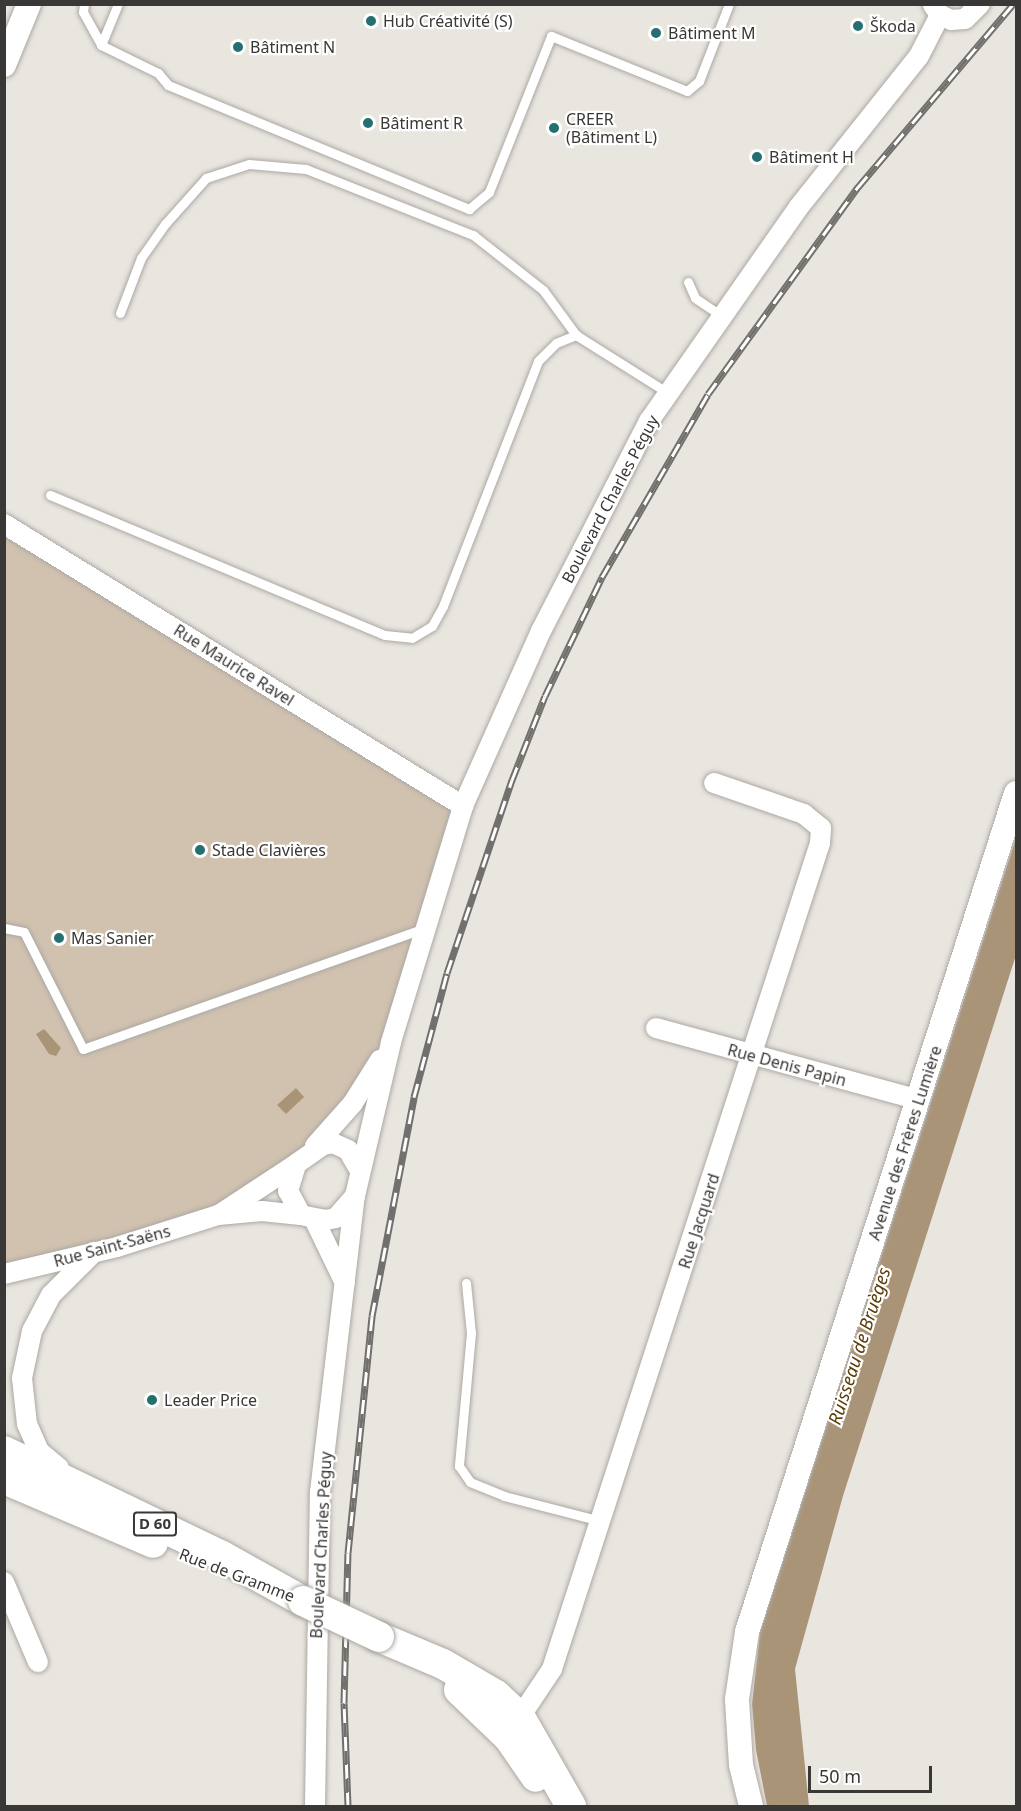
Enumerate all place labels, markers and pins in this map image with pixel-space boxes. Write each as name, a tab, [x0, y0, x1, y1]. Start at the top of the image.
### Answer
place label: Hub Créativité (S)	[383, 11, 513, 31]
marker: Hub Créativité (S)	[364, 14, 378, 28]
place label: Škoda	[870, 16, 916, 36]
marker: Škoda	[851, 19, 865, 33]
place label: Bâtiment M	[668, 23, 756, 43]
marker: Bâtiment M	[649, 26, 663, 40]
place label: Bâtiment N	[250, 37, 335, 57]
marker: Bâtiment N	[231, 40, 245, 54]
place label: CREER (Bâtiment L)	[566, 109, 657, 147]
place label: Bâtiment R	[380, 113, 463, 133]
marker: Bâtiment R	[361, 116, 375, 130]
marker: CREER (Bâtiment L)	[547, 121, 561, 135]
place label: Bâtiment H	[769, 147, 854, 167]
marker: Bâtiment H	[750, 150, 764, 164]
place label: Stade Clavières	[212, 840, 326, 860]
marker: Stade Clavières	[193, 843, 207, 857]
place label: Mas Sanier	[71, 928, 154, 948]
marker: Mas Sanier	[52, 931, 66, 945]
place label: Leader Price	[164, 1390, 257, 1410]
marker: Leader Price	[145, 1393, 159, 1407]

